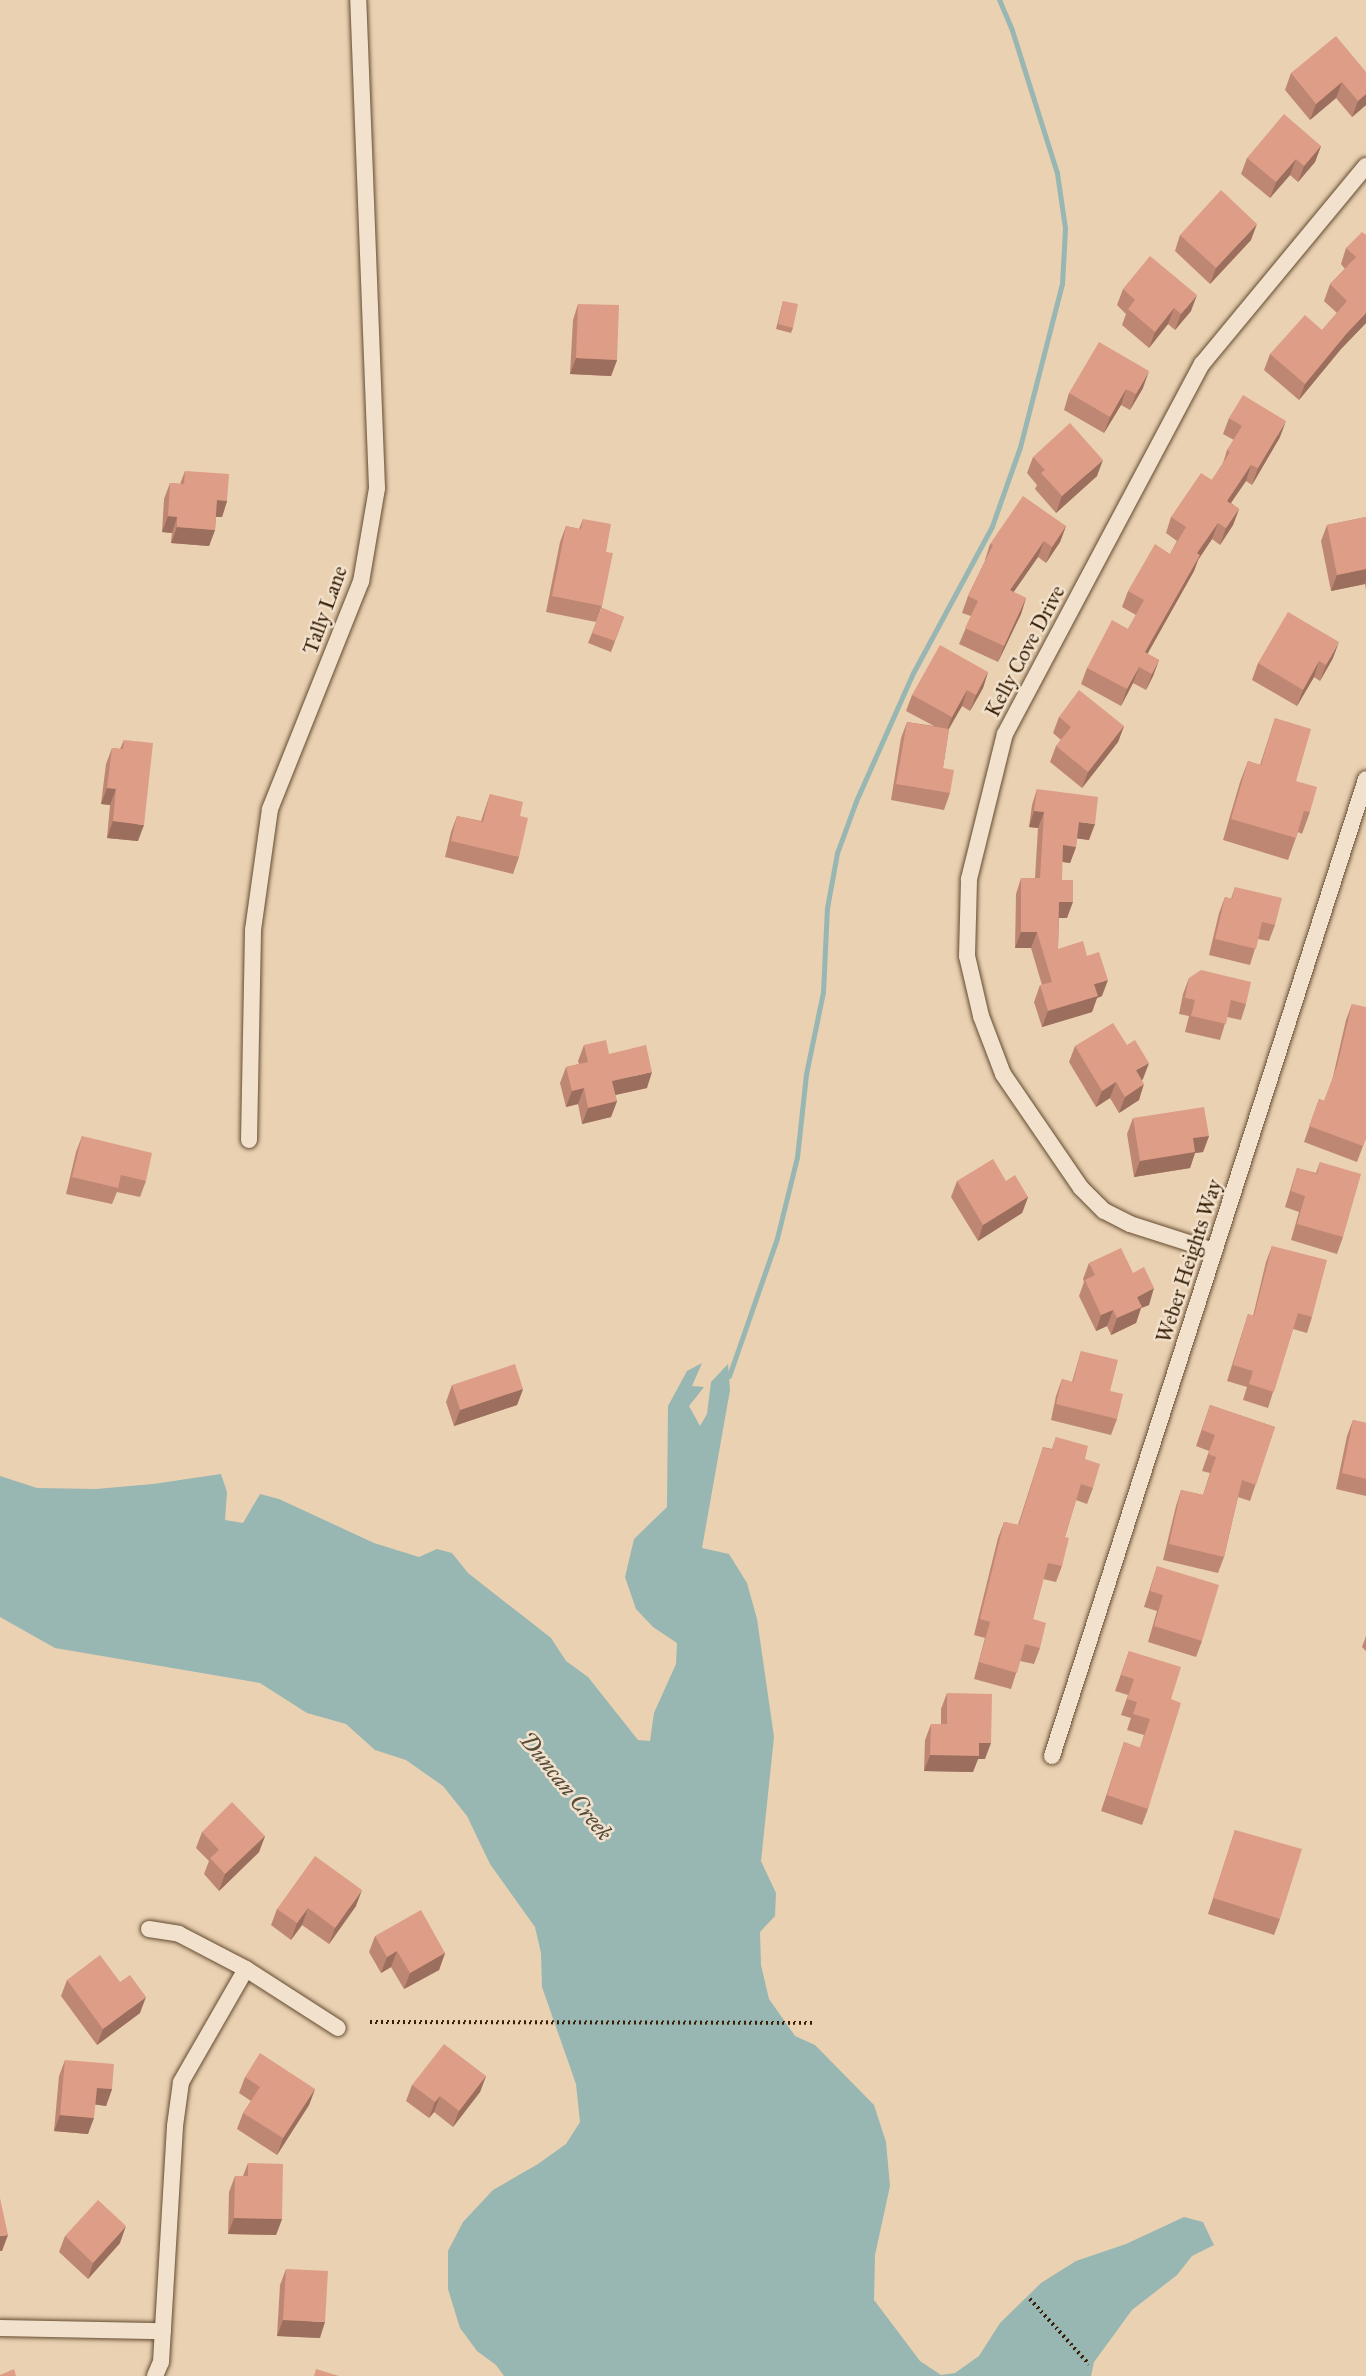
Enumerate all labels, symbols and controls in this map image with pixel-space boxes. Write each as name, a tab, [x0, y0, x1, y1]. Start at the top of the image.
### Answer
street label: Tally Lane	[297, 563, 353, 657]
street label: Kelly Cove Drive	[980, 581, 1070, 721]
street label: Weber Heights Way	[1151, 1176, 1227, 1346]
water label: Duncan Creek	[514, 1726, 618, 1846]

